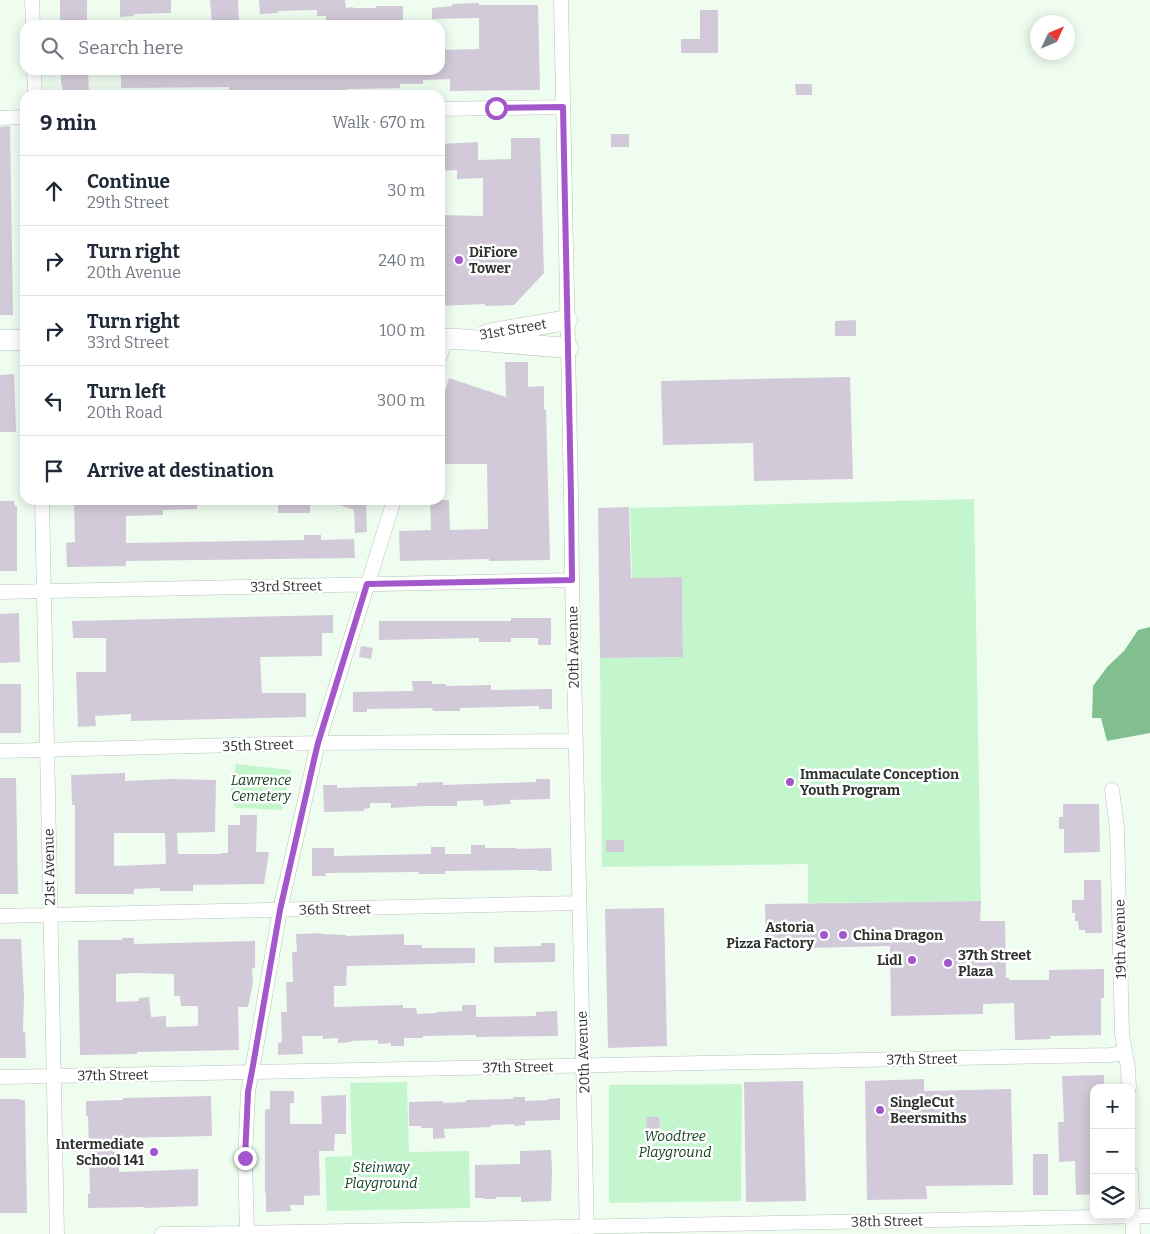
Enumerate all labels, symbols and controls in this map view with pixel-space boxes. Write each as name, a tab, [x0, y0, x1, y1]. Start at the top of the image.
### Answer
north arrow	[1030, 15, 1075, 60]
search box	[20, 20, 445, 75]
icon: search	[38, 34, 66, 62]
text: Search here	[78, 36, 183, 59]
route start	[485, 97, 508, 120]
text: 9 min	[40, 110, 96, 136]
text: Walk · 670 m	[332, 113, 425, 132]
text: Continue	[87, 170, 170, 193]
icon: ahead	[40, 177, 68, 205]
text: 30 m	[387, 181, 425, 200]
text: 29th Street	[87, 193, 169, 212]
text: Turn right	[87, 240, 180, 263]
place label: DiFiore Tower	[469, 244, 518, 277]
icon: right	[40, 247, 68, 275]
text: 240 m	[378, 251, 425, 270]
marker: DiFiore Tower	[453, 254, 465, 266]
text: 20th Avenue	[87, 263, 181, 282]
text: Turn right	[87, 310, 180, 333]
street label: 31st Street	[478, 315, 548, 344]
icon: right	[40, 317, 68, 345]
text: 100 m	[380, 321, 425, 340]
text: 33rd Street	[87, 333, 169, 352]
text: Turn left	[87, 380, 166, 403]
icon: left	[40, 387, 68, 415]
text: 300 m	[377, 391, 425, 410]
text: 20th Road	[87, 403, 162, 422]
icon: arrive	[40, 457, 68, 485]
text: Arrive at destination	[87, 459, 274, 482]
street label: 33rd Street	[250, 577, 322, 596]
street label: 20th Avenue	[564, 606, 583, 688]
street label: 35th Street	[222, 736, 294, 755]
place label: Immaculate Conception Youth Program	[800, 766, 959, 799]
park label: Lawrence Cemetery	[231, 772, 292, 805]
marker: Immaculate Conception Youth Program	[784, 776, 796, 788]
street label: 21st Avenue	[40, 828, 59, 906]
street label: 19th Avenue	[1111, 899, 1130, 979]
street label: 36th Street	[299, 900, 371, 919]
place label: Astoria Pizza Factory	[726, 919, 814, 952]
place label: China Dragon	[853, 927, 943, 944]
marker: Astoria Pizza Factory	[818, 929, 830, 941]
marker: China Dragon	[837, 929, 849, 941]
place label: 37th Street Plaza	[958, 947, 1032, 980]
place label: Lidl	[877, 952, 903, 969]
marker: Lidl	[906, 954, 918, 966]
marker: 37th Street Plaza	[942, 957, 954, 969]
street label: 20th Avenue	[574, 1011, 593, 1093]
street label: 37th Street	[886, 1050, 958, 1069]
street label: 37th Street	[482, 1058, 554, 1077]
street label: 37th Street	[77, 1066, 149, 1085]
map controls	[1090, 1084, 1135, 1219]
button: +	[1090, 1084, 1135, 1129]
place label: SingleCut Beersmiths	[890, 1094, 967, 1127]
marker: SingleCut Beersmiths	[874, 1104, 886, 1116]
park label: Woodtree Playground	[639, 1128, 711, 1161]
button: −	[1090, 1129, 1135, 1174]
place label: Intermediate School 141	[56, 1136, 144, 1169]
marker: Intermediate School 141	[148, 1146, 160, 1158]
route end	[234, 1147, 257, 1170]
park label: Steinway Playground	[345, 1159, 417, 1192]
button: layers	[1090, 1174, 1135, 1219]
street label: 38th Street	[851, 1212, 923, 1231]

